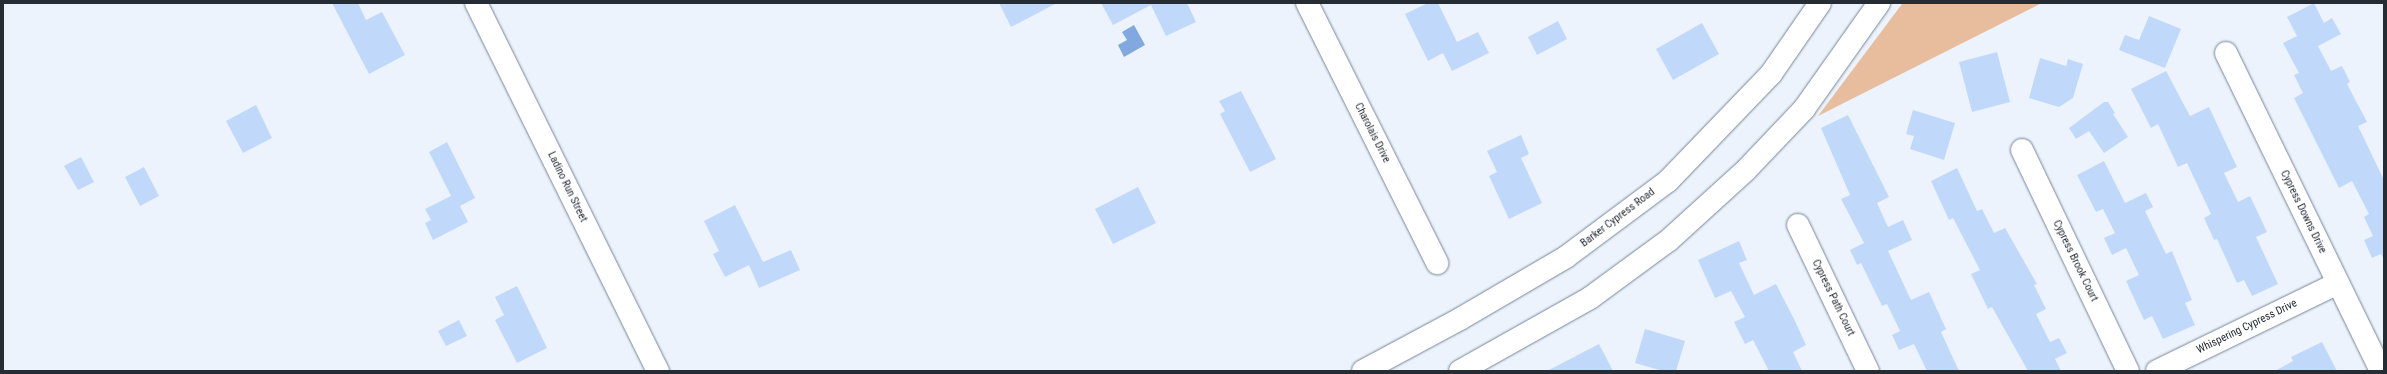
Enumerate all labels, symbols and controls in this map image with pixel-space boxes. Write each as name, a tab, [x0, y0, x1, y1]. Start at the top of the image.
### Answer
street label: Charolais Drive	[1351, 101, 1393, 165]
street label: Ladino Run Street	[544, 150, 590, 224]
street label: Cypress Downs Drive	[2277, 168, 2329, 256]
street label: Barker Cypress Road	[1578, 186, 1658, 250]
street label: Cypress Brook Court	[2050, 218, 2100, 304]
street label: Cypress Path Court	[1809, 258, 1857, 338]
street label: Whispering Cypress Drive	[2195, 297, 2299, 357]

